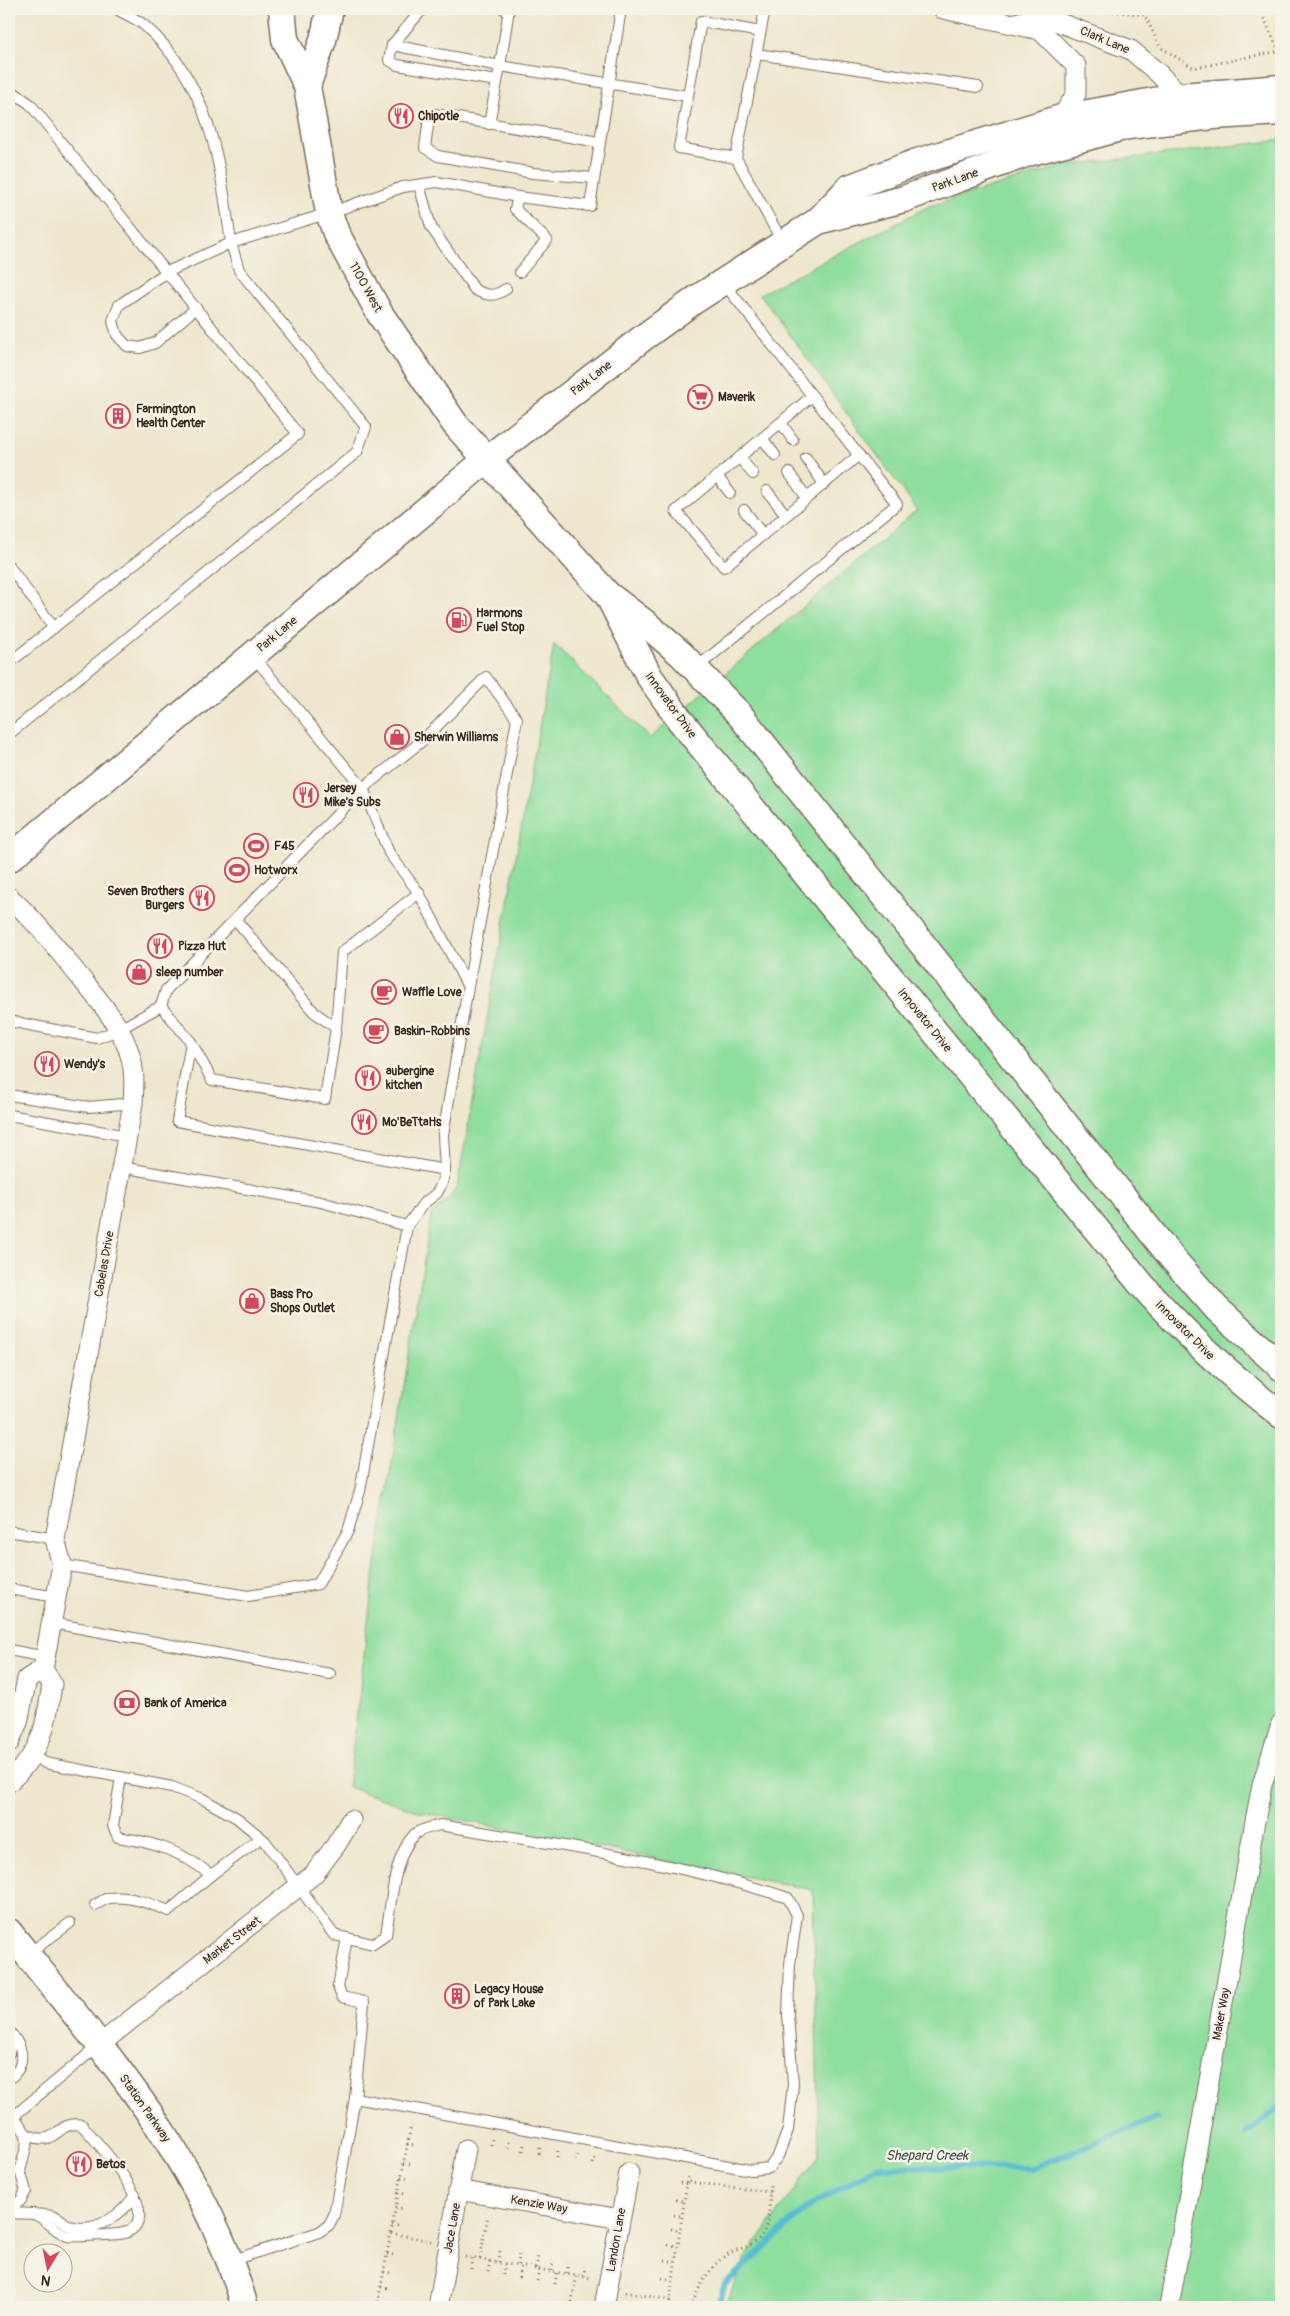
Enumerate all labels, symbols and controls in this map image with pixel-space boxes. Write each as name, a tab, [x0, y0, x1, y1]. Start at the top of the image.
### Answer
street label: Clark Lane	[1078, 23, 1132, 58]
restaurant icon: Chipotle	[388, 103, 414, 129]
place label: Chipotle	[418, 109, 460, 124]
street label: Park Lane	[930, 165, 981, 196]
street label: 1100 West	[346, 260, 385, 315]
street label: Park Lane	[568, 358, 615, 399]
supermarket icon: Maverik	[687, 384, 713, 410]
place label: Maverik	[718, 390, 756, 405]
place label: Farmington Health Center	[136, 402, 206, 431]
building icon: Farmington Health Center	[105, 403, 131, 429]
place label: Harmons Fuel Stop	[476, 606, 525, 635]
fuel station icon: Harmons Fuel Stop	[446, 607, 472, 633]
street label: Park Lane	[254, 613, 301, 656]
street label: Innovator Drive	[642, 669, 700, 741]
shop icon: Sherwin Williams	[384, 724, 410, 750]
place label: Sherwin Williams	[414, 730, 499, 745]
place label: Jersey Mike's Subs	[324, 781, 381, 810]
restaurant icon: Jersey Mike's Subs	[293, 782, 319, 808]
sports icon: F45	[243, 833, 269, 859]
place label: F45	[274, 839, 295, 854]
sports icon: Hotworx	[224, 857, 250, 883]
place label: Hotworx	[254, 863, 298, 878]
place label: Seven Brothers Burgers	[107, 884, 185, 913]
restaurant icon: Seven Brothers Burgers	[189, 885, 215, 911]
restaurant icon: Pizza Hut	[147, 933, 173, 959]
place label: Pizza Hut	[178, 939, 227, 954]
shop icon: sleep number	[126, 959, 152, 985]
place label: sleep number	[156, 965, 224, 980]
cafe icon: Waffle Love	[371, 979, 397, 1005]
place label: Waffle Love	[402, 985, 463, 1000]
street label: Innovator Drive	[894, 985, 955, 1055]
cafe icon: Baskin-Robbins	[363, 1018, 389, 1044]
place label: Baskin-Robbins	[394, 1024, 470, 1039]
restaurant icon: Wendy's	[34, 1051, 60, 1077]
place label: Wendy's	[64, 1057, 106, 1072]
place label: aubergine kitchen	[385, 1064, 435, 1093]
restaurant icon: aubergine kitchen	[355, 1065, 381, 1091]
restaurant icon: Mo'BeTtaHs	[351, 1109, 377, 1135]
place label: Mo'BeTtaHs	[382, 1115, 442, 1130]
street label: Cabelas Drive	[91, 1230, 118, 1298]
place label: Bass Pro Shops Outlet	[270, 1287, 336, 1316]
shop icon: Bass Pro Shops Outlet	[239, 1288, 265, 1314]
street label: Innovator Drive	[1152, 1297, 1218, 1363]
bank icon: Bank of America	[114, 1690, 140, 1716]
place label: Bank of America	[144, 1696, 227, 1711]
street label: Market Street	[200, 1913, 264, 1968]
place label: Legacy House of Park Lake	[473, 1982, 545, 2011]
building icon: Legacy House of Park Lake	[444, 1983, 470, 2009]
street label: Maker Way	[1210, 1987, 1233, 2041]
street label: Station Parkway	[116, 2071, 174, 2145]
water label: Shepard Creek	[886, 2147, 969, 2164]
restaurant icon: Betos	[66, 2151, 92, 2177]
place label: Betos	[96, 2157, 126, 2172]
street label: Kenzie Way	[509, 2192, 569, 2217]
street label: Jace Lane	[441, 2202, 464, 2254]
street label: Landon Lane	[603, 2207, 630, 2273]
north arrow	[22, 2244, 72, 2294]
text: N	[40, 2271, 52, 2290]

